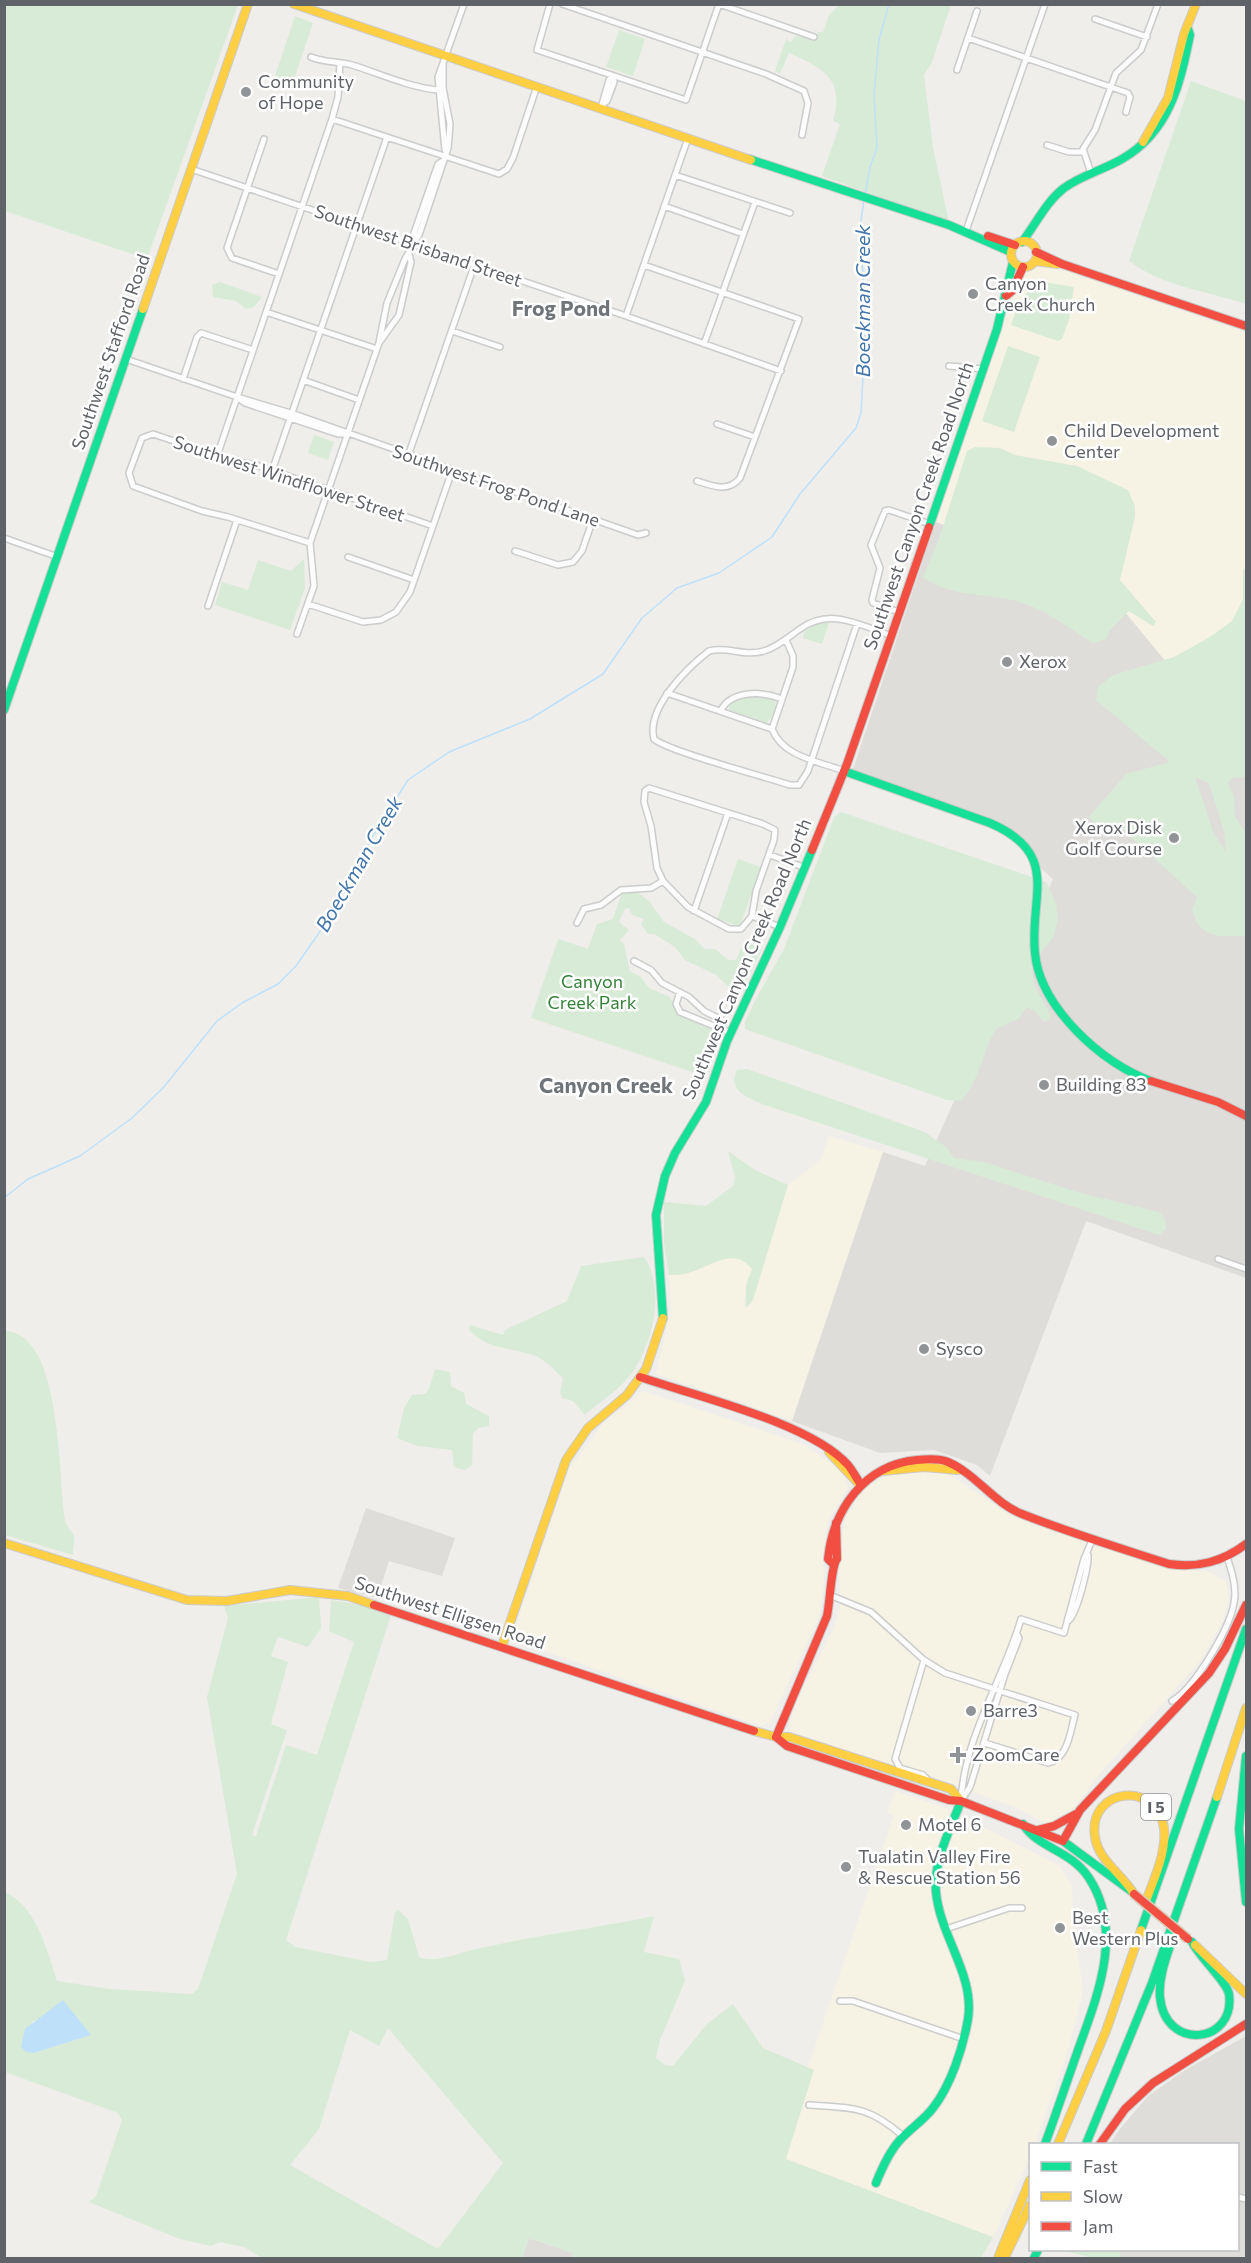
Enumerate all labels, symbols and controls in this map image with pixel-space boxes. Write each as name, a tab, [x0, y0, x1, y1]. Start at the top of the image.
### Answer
place label: Community of Hope	[258, 70, 354, 113]
marker: Community of Hope	[239, 85, 253, 99]
street label: Southwest Brisband Street	[312, 199, 525, 291]
water label: Boeckman Creek	[850, 224, 874, 377]
street label: Southwest Stafford Road	[66, 251, 154, 452]
place label: Canyon Creek Church	[985, 272, 1095, 315]
marker: Canyon Creek Church	[966, 287, 980, 301]
district label: Frog Pond	[512, 295, 610, 320]
street label: Southwest Canyon Creek Road North	[858, 359, 978, 652]
place label: Child Development Center	[1064, 419, 1220, 462]
street label: Southwest Windflower Street	[171, 430, 408, 526]
marker: Child Development Center	[1045, 434, 1059, 448]
street label: Southwest Frog Pond Lane	[390, 439, 603, 531]
place label: Xerox	[1019, 650, 1067, 672]
marker: Xerox	[1000, 655, 1014, 669]
water label: Boeckman Creek	[310, 790, 407, 936]
street label: Southwest Canyon Creek Road North	[677, 815, 815, 1102]
place label: Xerox Disk Golf Course	[1065, 816, 1162, 859]
marker: Xerox Disk Golf Course	[1167, 831, 1181, 845]
park label: Canyon Creek Park	[547, 970, 637, 1013]
district label: Canyon Creek	[539, 1072, 673, 1097]
place label: Building 83	[1056, 1073, 1147, 1095]
marker: Building 83	[1037, 1078, 1051, 1092]
place label: Sysco	[936, 1337, 983, 1359]
marker: Sysco	[917, 1342, 931, 1356]
street label: Southwest Elligsen Road	[352, 1571, 548, 1653]
place label: Barre3	[983, 1699, 1038, 1721]
marker: Barre3	[964, 1704, 978, 1718]
place label: ZoomCare	[972, 1743, 1059, 1765]
marker: ZoomCare	[949, 1746, 967, 1764]
road number: I 5	[1141, 1794, 1171, 1820]
place label: Motel 6	[918, 1813, 982, 1835]
marker: Motel 6	[899, 1818, 913, 1832]
place label: Tualatin Valley Fire & Rescue Station 56	[858, 1845, 1021, 1888]
marker: Tualatin Valley Fire & Rescue Station 56	[839, 1860, 853, 1874]
place label: Best Western Plus	[1072, 1906, 1179, 1949]
marker: Best Western Plus	[1053, 1921, 1067, 1935]
legend	[1029, 2143, 1239, 2251]
text: Fast	[1083, 2155, 1118, 2177]
text: Slow	[1083, 2185, 1123, 2207]
text: Jam	[1083, 2215, 1113, 2237]

